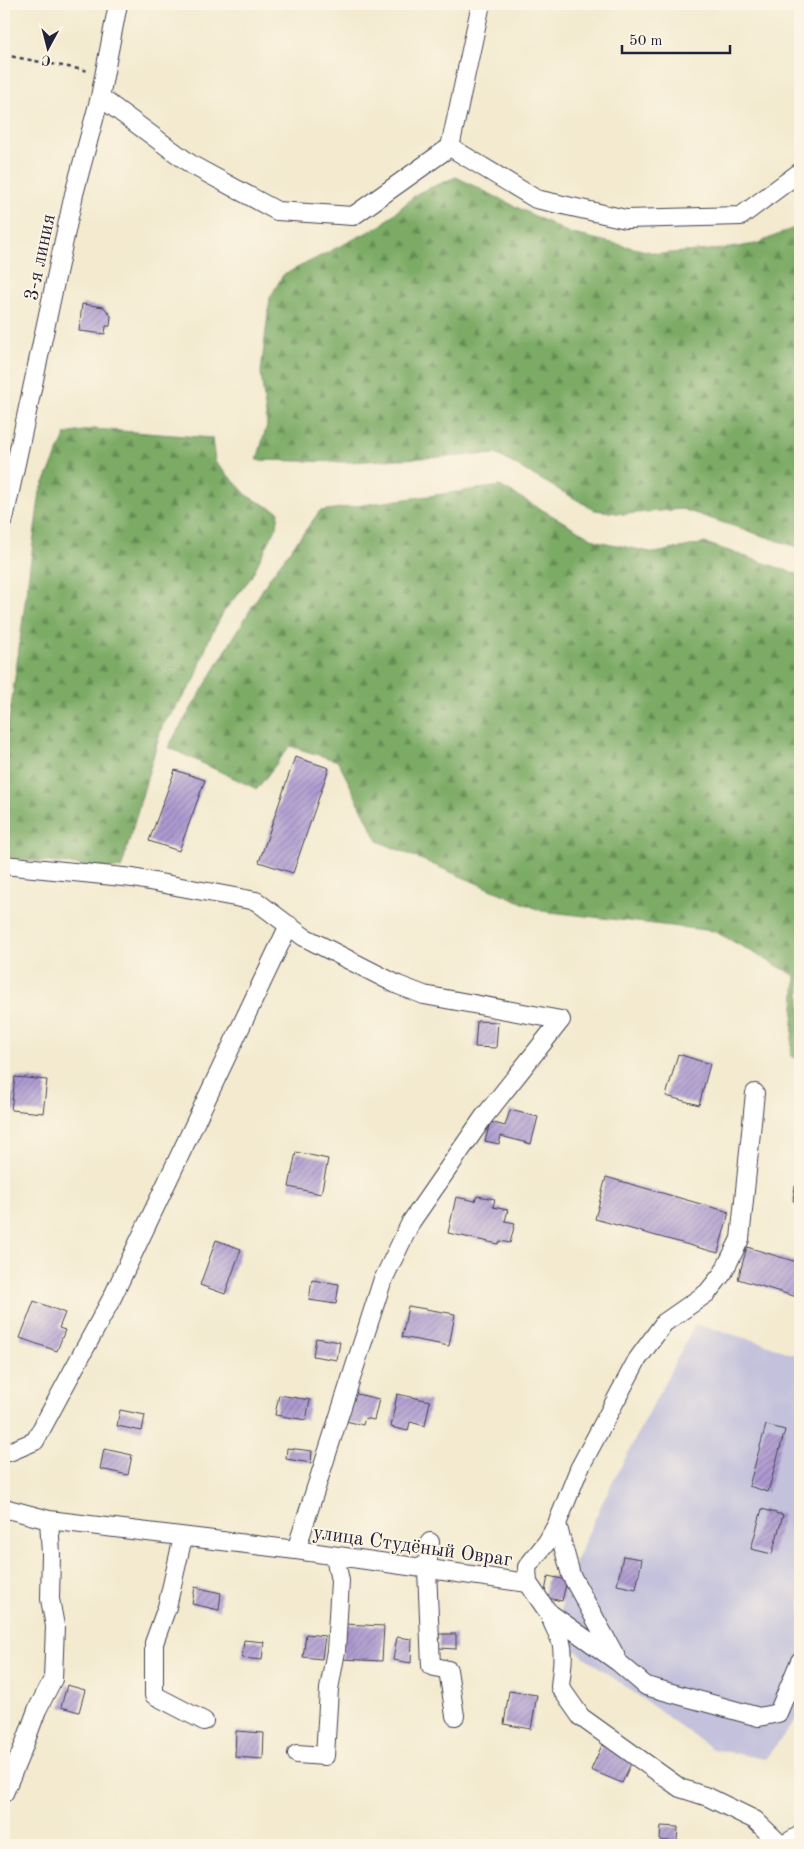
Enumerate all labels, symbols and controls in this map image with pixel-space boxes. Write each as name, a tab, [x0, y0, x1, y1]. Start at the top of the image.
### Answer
north arrow	[22, 22, 72, 72]
scale bar	[622, 22, 729, 54]
text: 50 m	[629, 34, 663, 49]
text: С	[41, 52, 52, 67]
street label: 3-я линия	[22, 212, 60, 303]
street label: улица Студёный Овраг	[312, 1523, 514, 1571]

